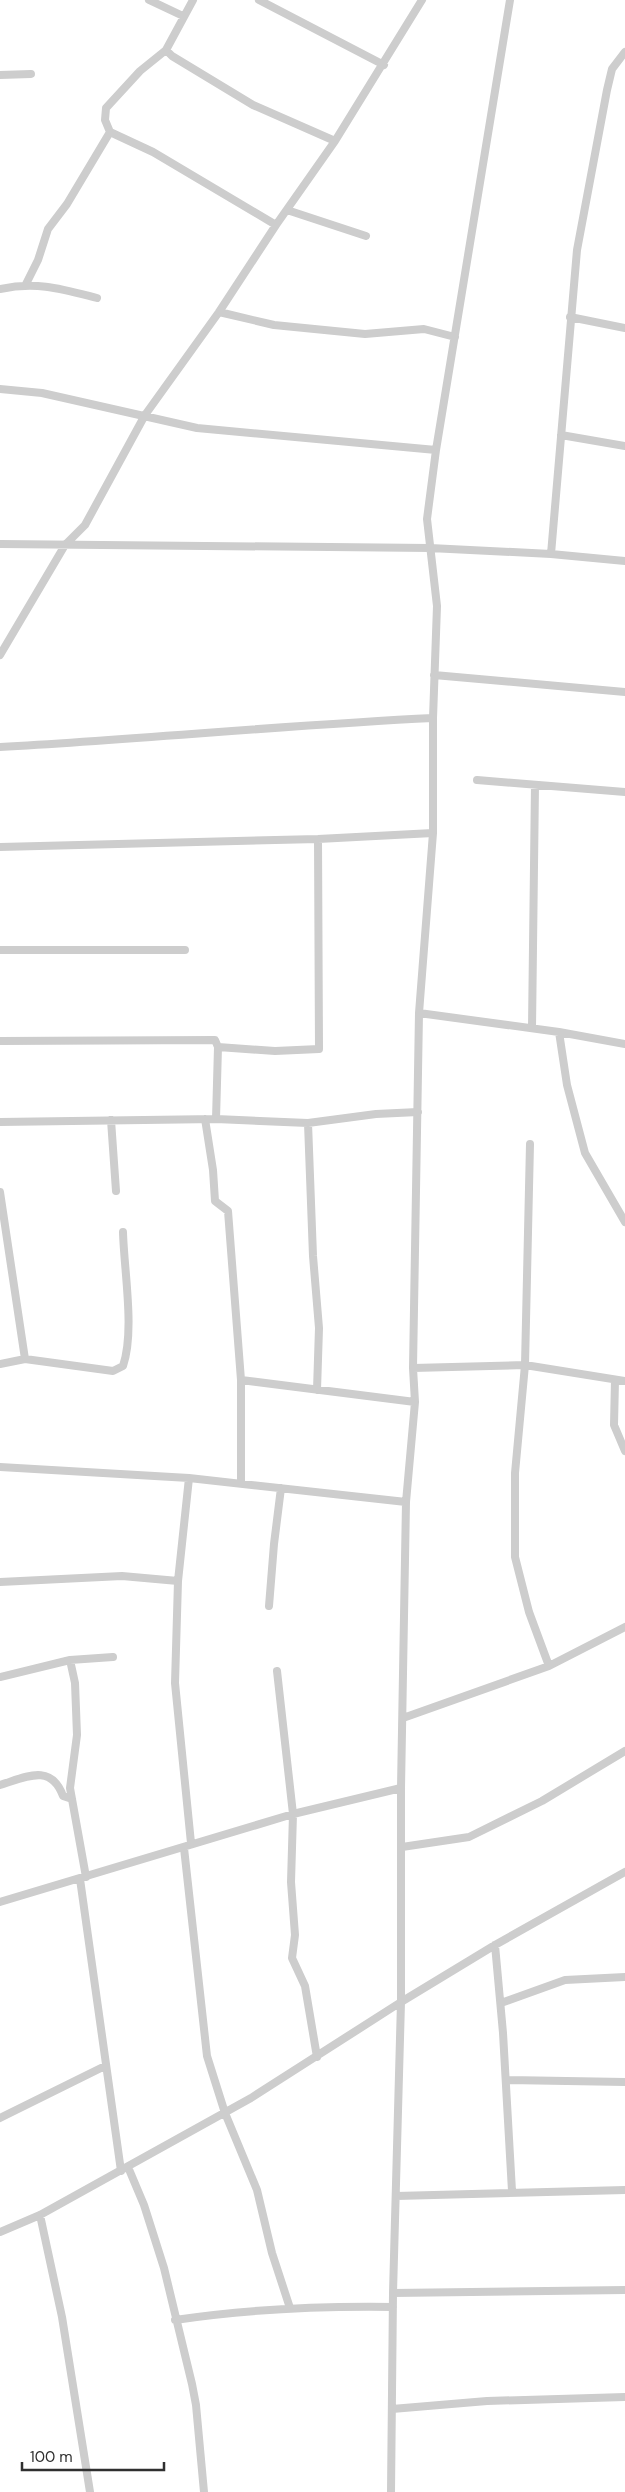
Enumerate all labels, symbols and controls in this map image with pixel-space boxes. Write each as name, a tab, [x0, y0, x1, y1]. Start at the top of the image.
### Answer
scale bar	[22, 2440, 165, 2472]
text: 100 m	[30, 2447, 73, 2467]

